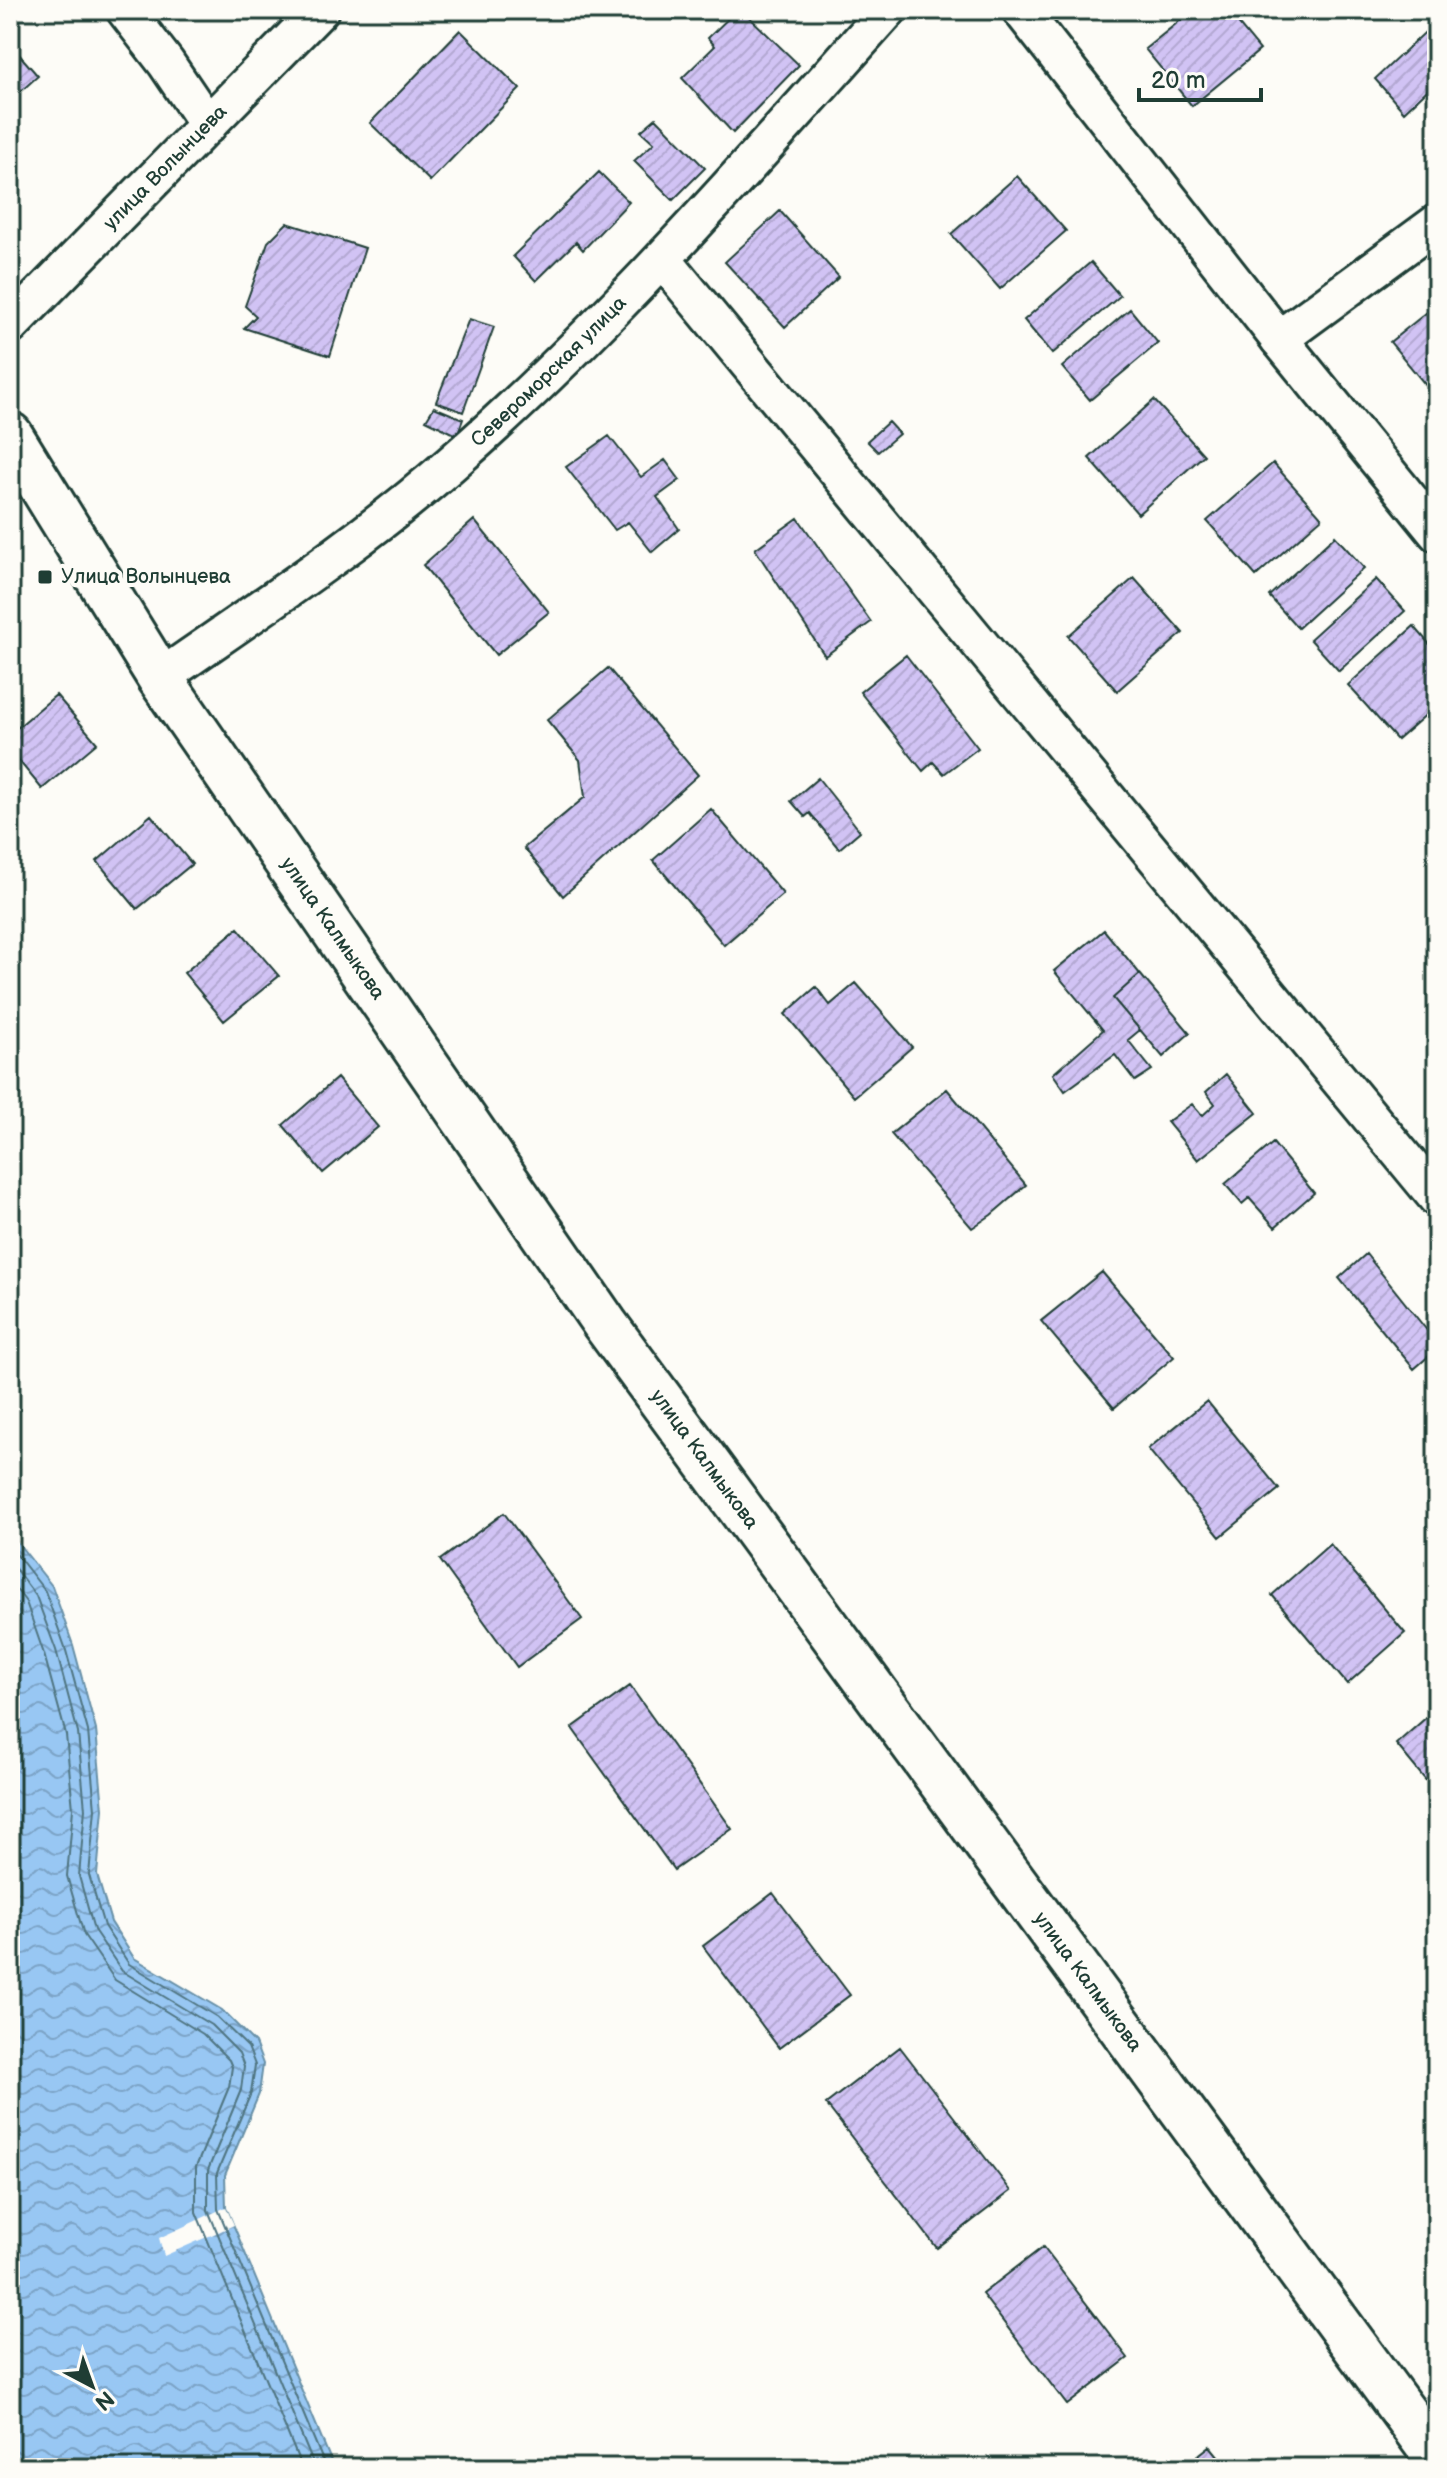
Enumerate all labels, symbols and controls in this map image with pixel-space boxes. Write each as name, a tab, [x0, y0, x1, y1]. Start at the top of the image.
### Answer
scale bar	[1139, 52, 1261, 102]
text: 20 m	[1151, 66, 1206, 95]
street label: улица Волынцева	[99, 100, 232, 235]
street label: Североморская улица	[466, 291, 632, 452]
place label: Улица Волынцева	[61, 565, 231, 589]
marker: Улица Волынцева	[36, 568, 54, 586]
street label: улица Калмыкова	[275, 853, 390, 1005]
street label: улица Калмыкова	[645, 1385, 764, 1534]
street label: улица Калмыкова	[1028, 1907, 1147, 2057]
north arrow	[52, 2346, 132, 2426]
text: N	[89, 2384, 119, 2416]

